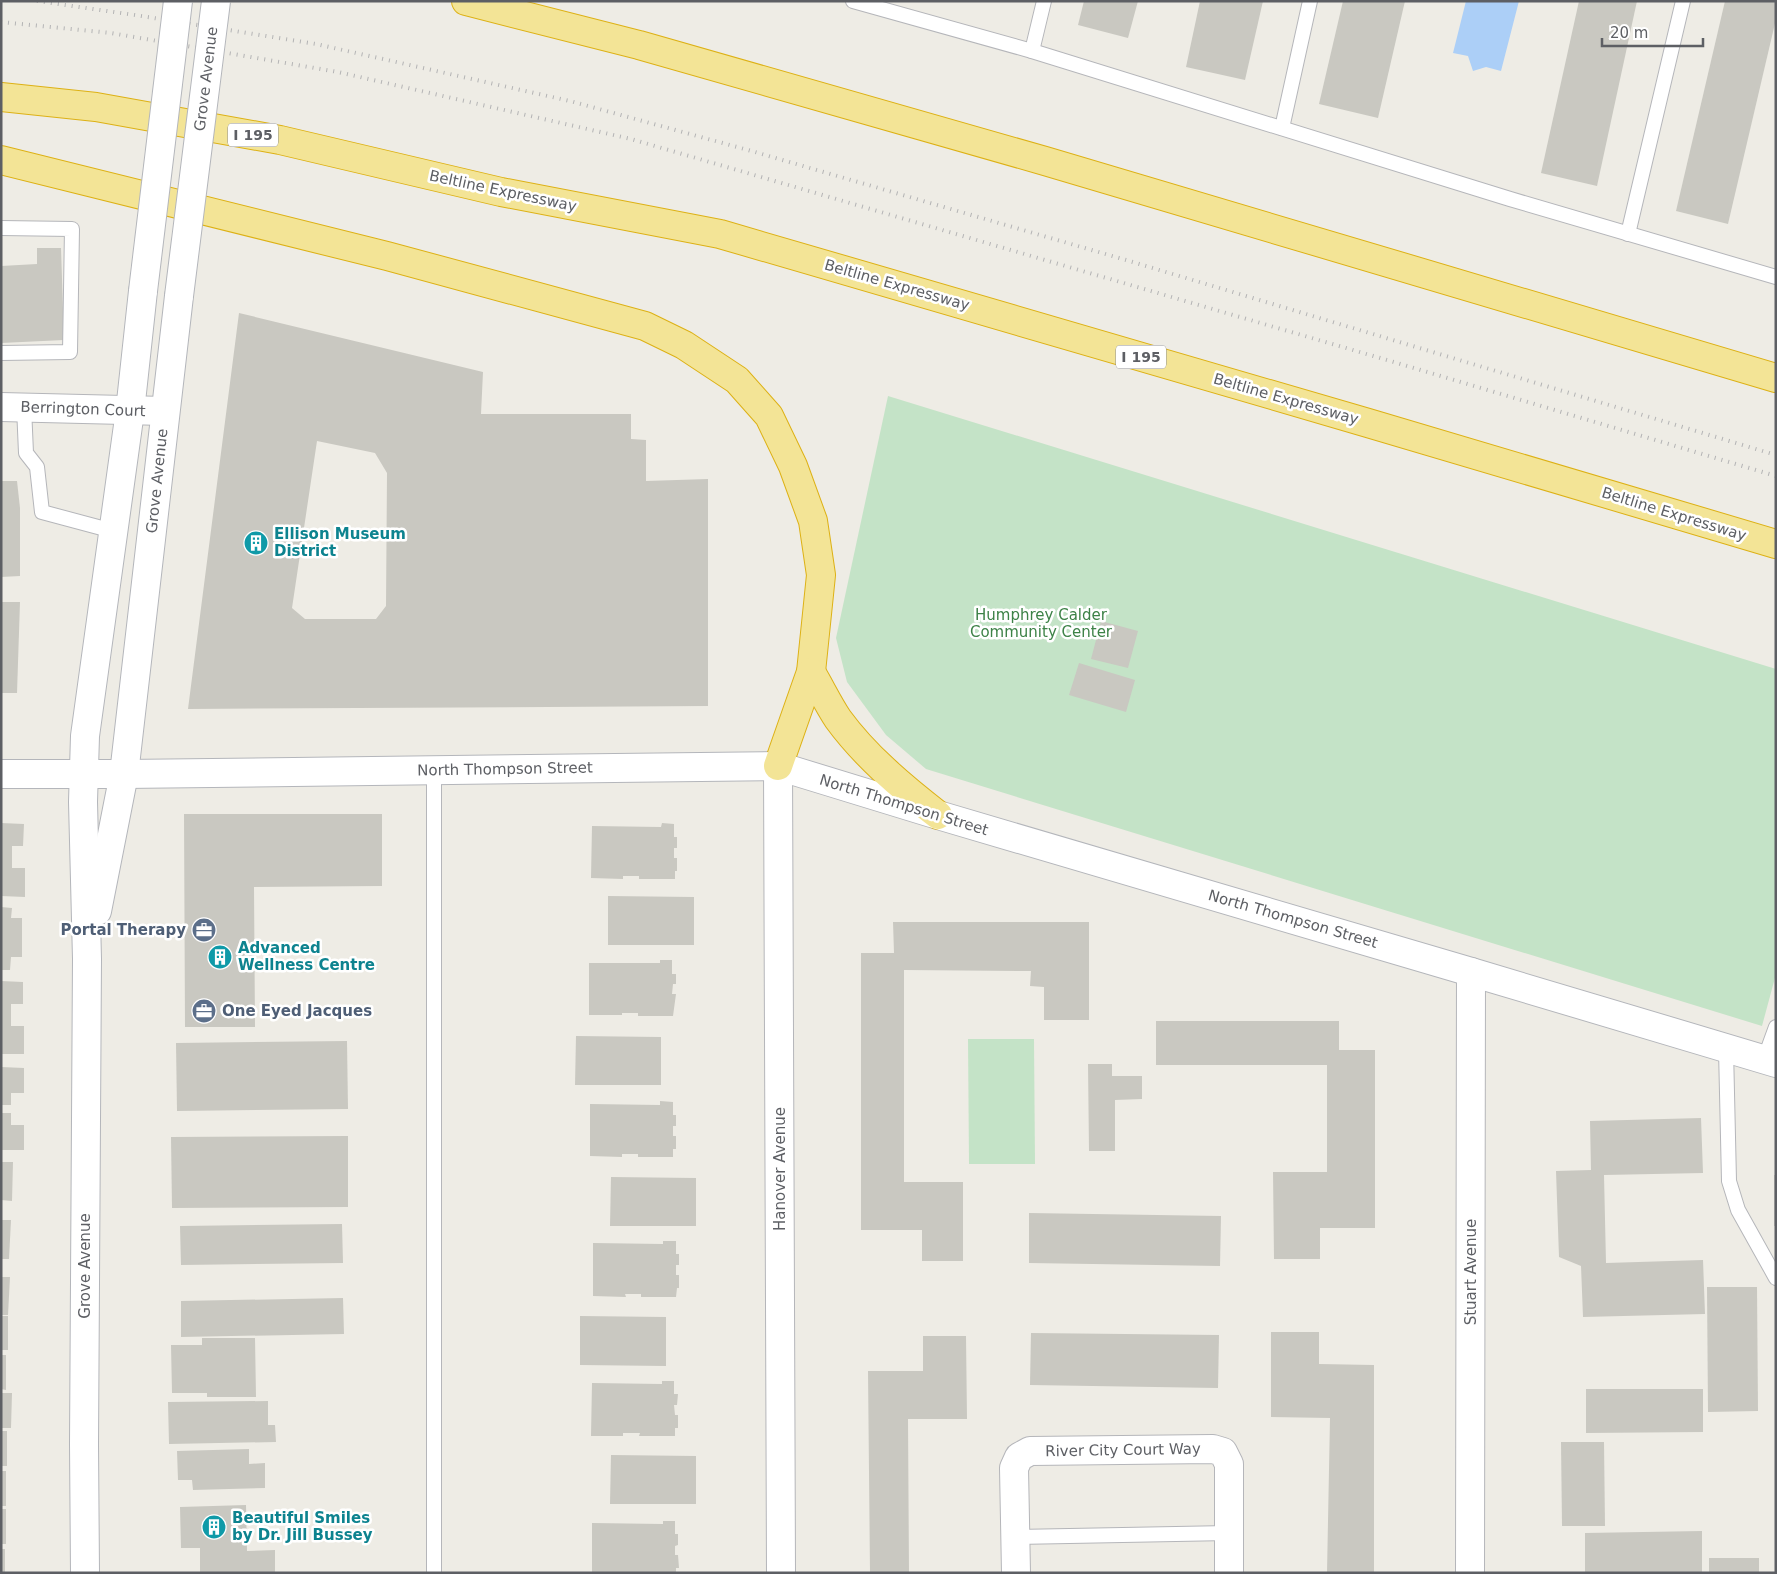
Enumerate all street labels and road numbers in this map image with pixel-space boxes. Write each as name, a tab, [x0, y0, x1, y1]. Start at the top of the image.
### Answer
street label: Grove Avenue	[191, 26, 221, 132]
road number: I 195	[228, 124, 278, 146]
street label: Beltline Expressway	[428, 167, 579, 215]
street label: Beltline Expressway	[822, 256, 972, 314]
road number: I 195	[1116, 346, 1166, 368]
street label: Beltline Expressway	[1211, 370, 1361, 428]
street label: Berrington Court	[20, 398, 146, 420]
street label: Grove Avenue	[143, 428, 171, 534]
street label: Beltline Expressway	[1599, 483, 1749, 545]
street label: North Thompson Street	[417, 758, 593, 780]
street label: North Thompson Street	[817, 771, 991, 839]
street label: North Thompson Street	[1206, 886, 1380, 952]
street label: Hanover Avenue	[771, 1107, 789, 1231]
street label: Grove Avenue	[76, 1213, 94, 1319]
street label: Stuart Avenue	[1462, 1219, 1480, 1325]
street label: River City Court Way	[1045, 1440, 1201, 1460]

